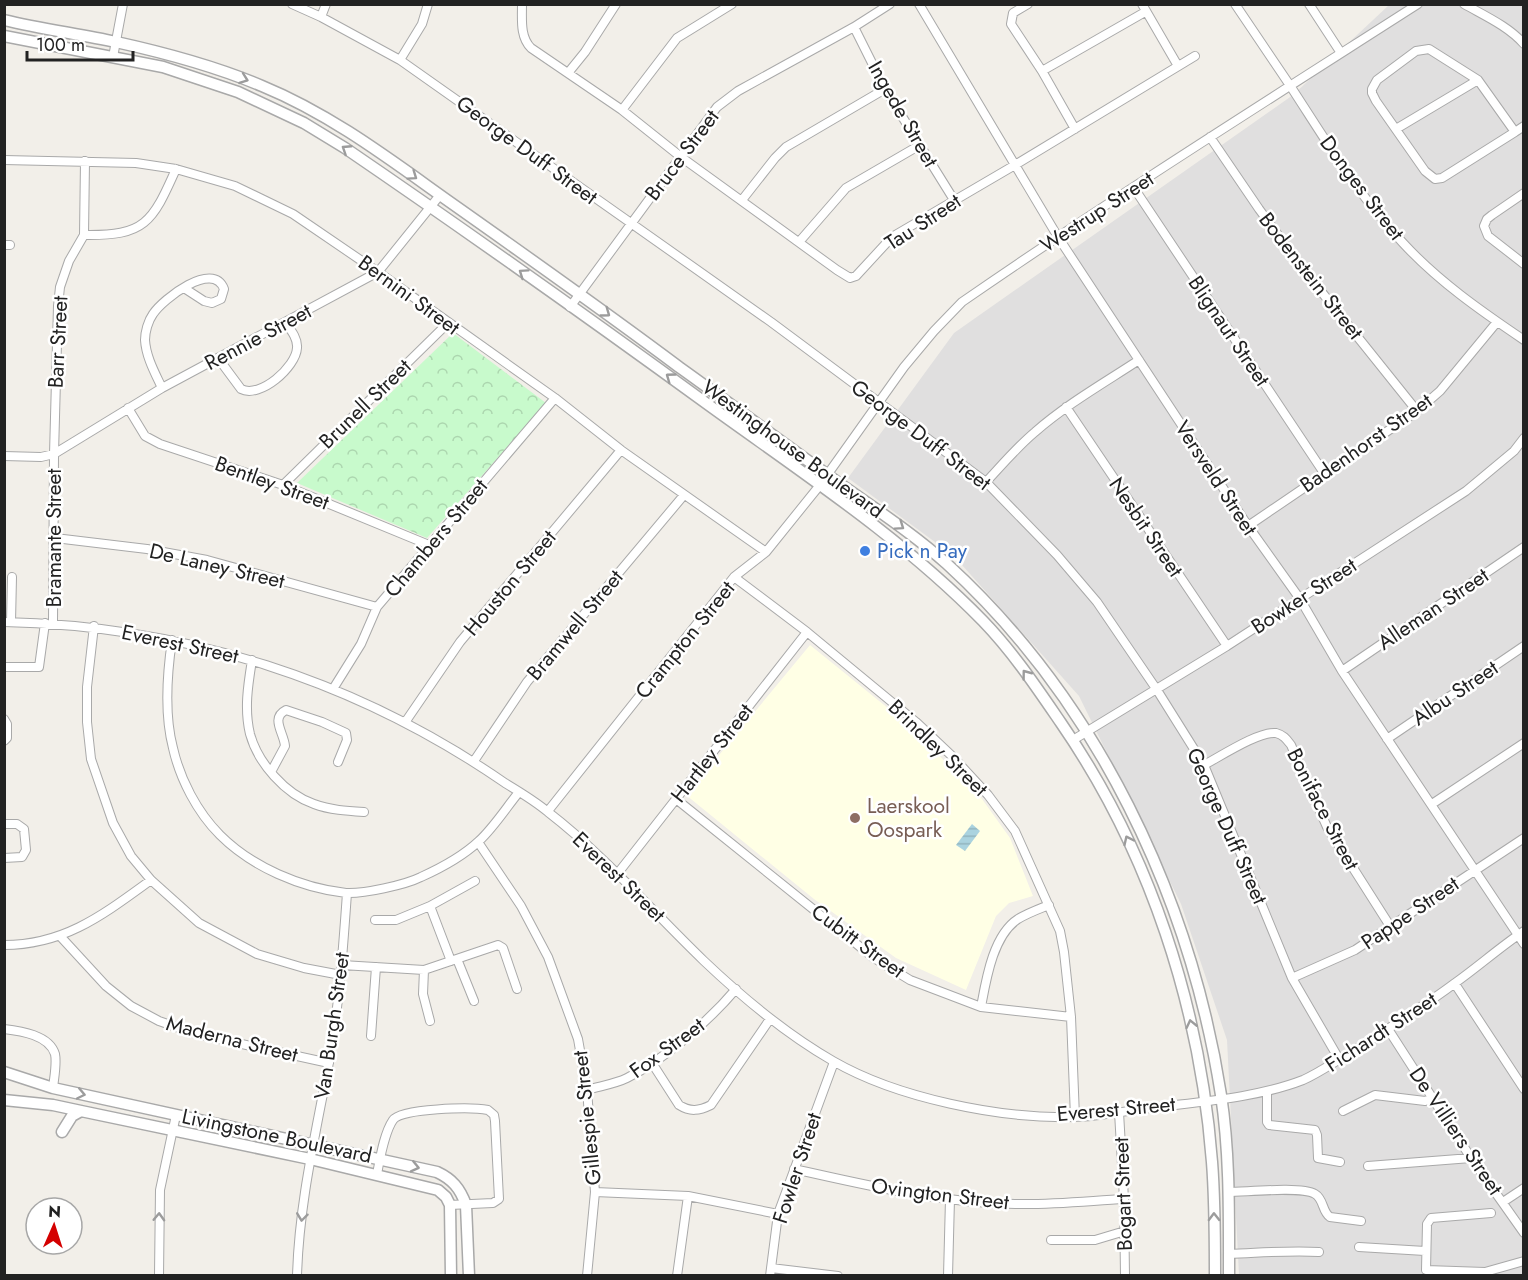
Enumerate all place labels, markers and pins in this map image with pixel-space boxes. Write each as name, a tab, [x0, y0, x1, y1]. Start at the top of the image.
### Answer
place label: Pick n Pay	[877, 536, 968, 566]
marker: Pick n Pay	[858, 544, 872, 558]
place label: Laerskool Oospark	[867, 791, 950, 845]
marker: Laerskool Oospark	[848, 811, 862, 825]

